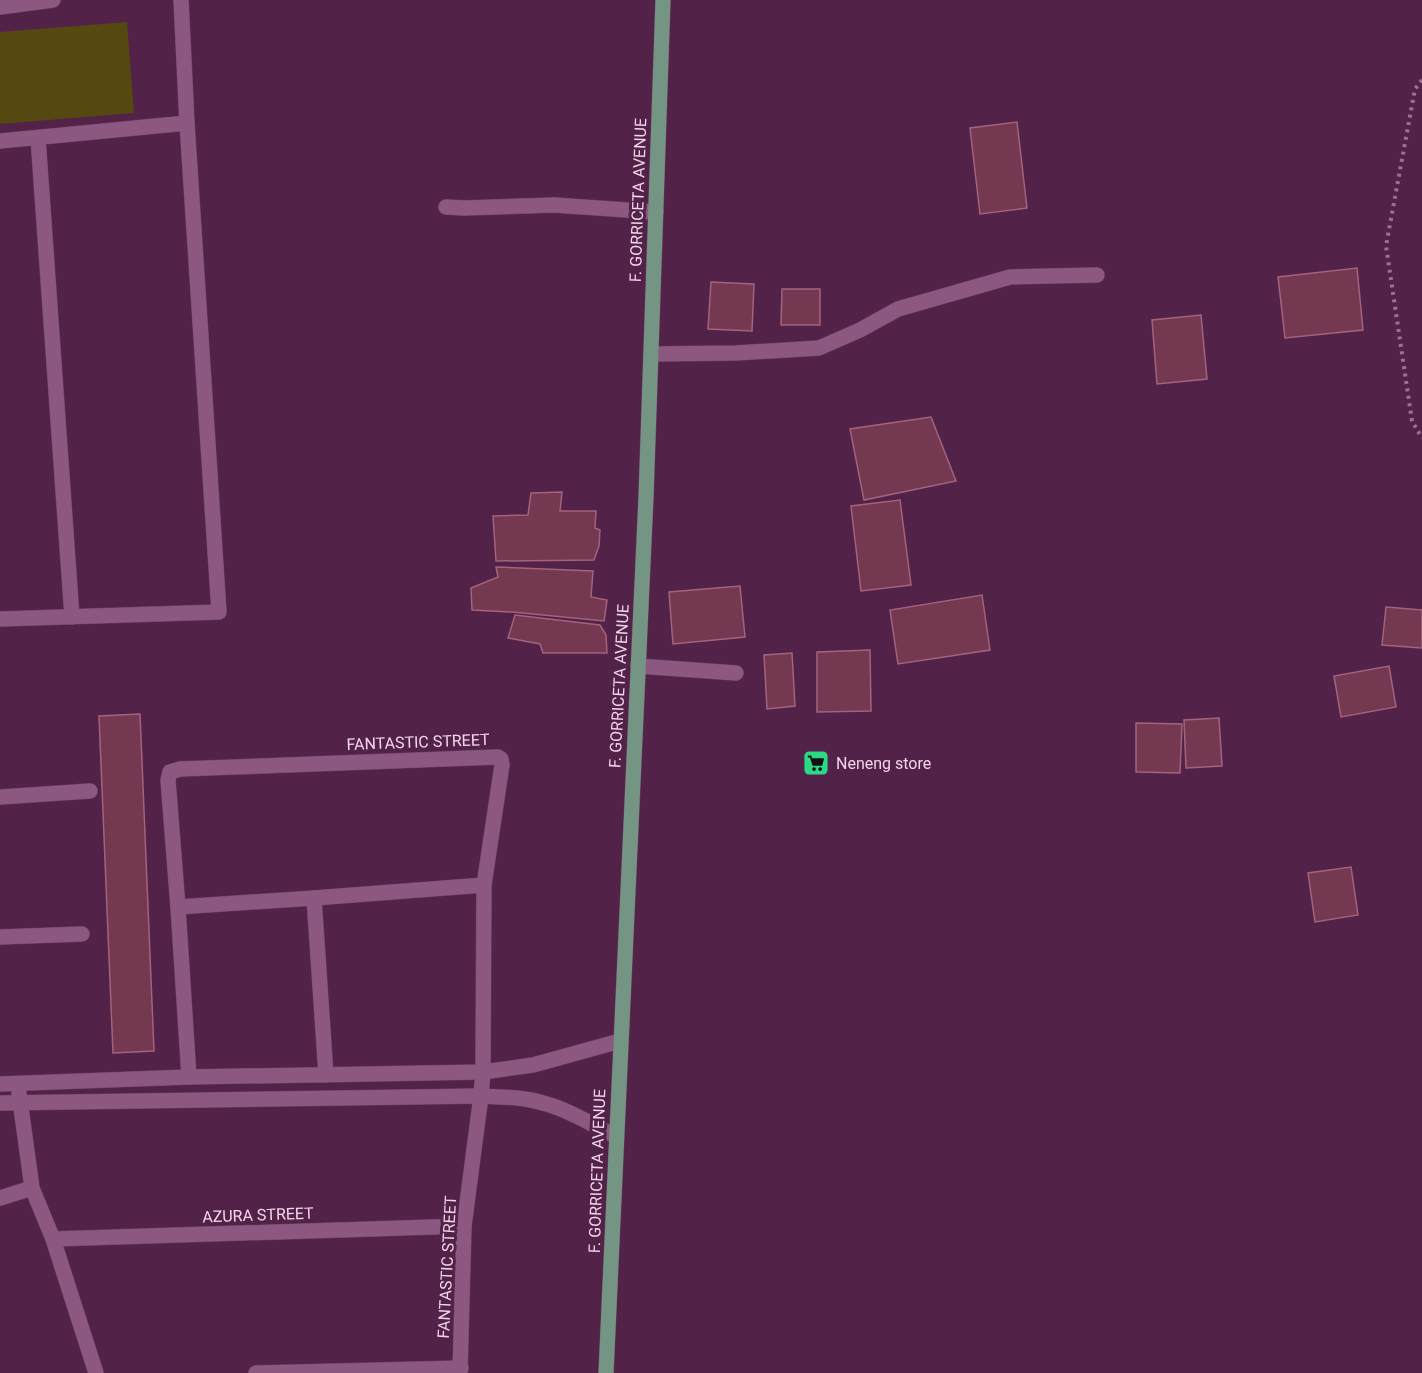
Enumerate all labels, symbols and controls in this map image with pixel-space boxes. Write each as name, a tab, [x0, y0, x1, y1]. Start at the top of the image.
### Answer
street label: F. GORRICETA AVENUE	[626, 118, 650, 282]
street label: F. GORRICETA AVENUE	[605, 604, 633, 768]
street label: FANTASTIC STREET	[346, 730, 490, 754]
supermarket icon: Neneng store	[801, 748, 831, 778]
place label: Neneng store	[836, 754, 931, 773]
street label: F. GORRICETA AVENUE	[585, 1089, 609, 1253]
street label: FANTASTIC STREET	[434, 1195, 460, 1339]
street label: AZURA STREET	[202, 1204, 314, 1226]

